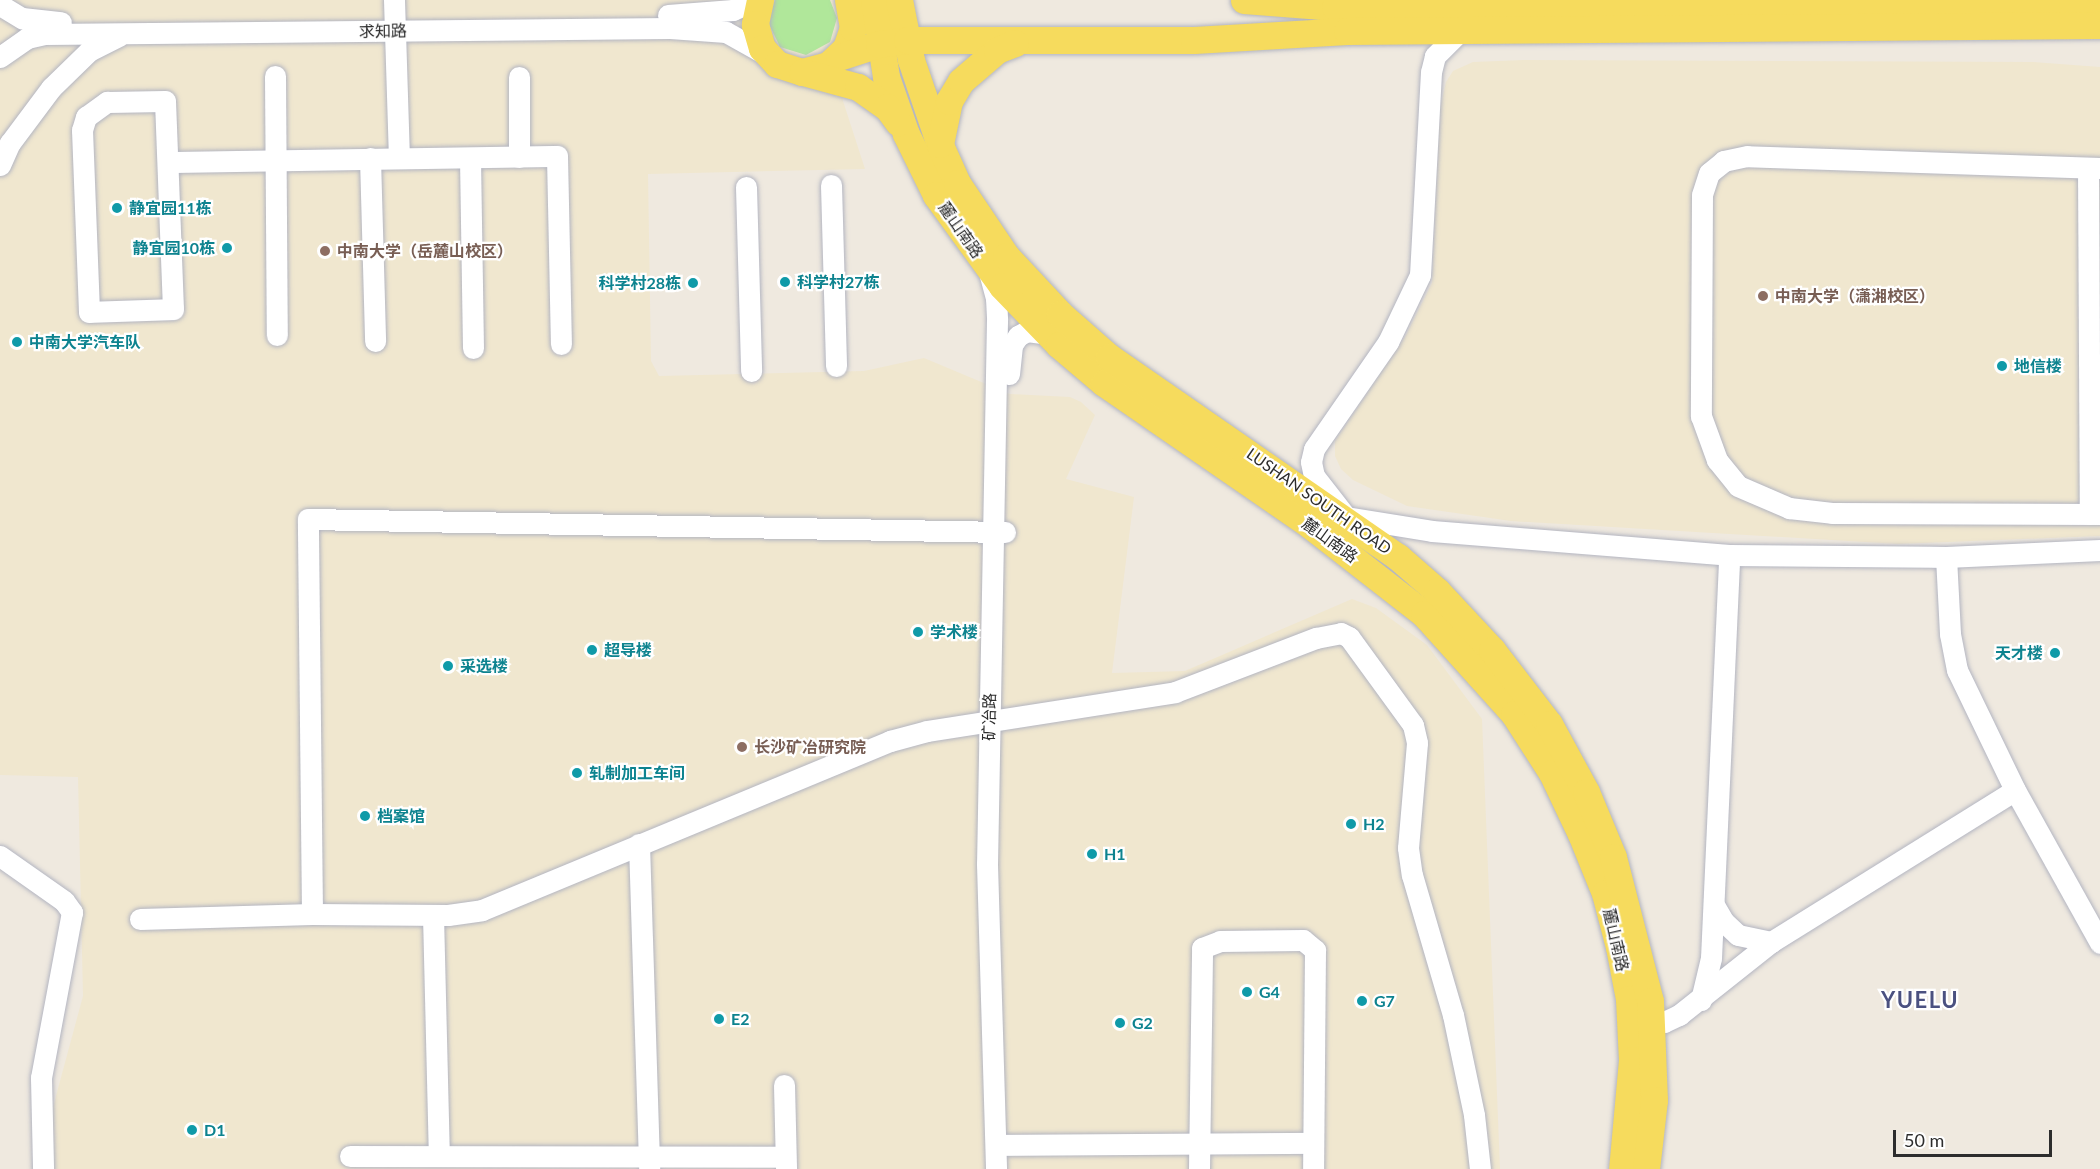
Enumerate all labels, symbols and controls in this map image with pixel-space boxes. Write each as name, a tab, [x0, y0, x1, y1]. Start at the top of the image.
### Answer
street label: 求知路	[359, 21, 407, 41]
place label: 静宜园11栋	[129, 198, 212, 218]
street label: 麓山南路	[935, 198, 987, 262]
marker: 静宜园11栋	[110, 201, 124, 215]
place label: 静宜园10栋	[132, 238, 215, 258]
marker: 静宜园10栋	[220, 241, 234, 255]
place label: 中南大学（岳麓山校区）	[337, 241, 513, 261]
marker: 中南大学（岳麓山校区）	[318, 244, 332, 258]
place label: 科学村27栋	[797, 272, 880, 292]
place label: 科学村28栋	[598, 273, 681, 293]
marker: 科学村27栋	[778, 275, 792, 289]
marker: 科学村28栋	[686, 276, 700, 290]
place label: 中南大学（潇湘校区）	[1775, 286, 1935, 306]
marker: 中南大学（潇湘校区）	[1756, 289, 1770, 303]
place label: 中南大学汽车队	[29, 332, 141, 352]
marker: 中南大学汽车队	[10, 335, 24, 349]
place label: 地信楼	[2014, 356, 2062, 376]
marker: 地信楼	[1995, 359, 2009, 373]
street label: LUSHAN SOUTH ROAD	[1243, 444, 1395, 558]
street label: 麓山南路	[1298, 513, 1362, 567]
place label: 学术楼	[930, 622, 978, 642]
marker: 学术楼	[911, 625, 925, 639]
place label: 超导楼	[604, 640, 652, 660]
marker: 超导楼	[585, 643, 599, 657]
place label: 天才楼	[1995, 643, 2043, 663]
marker: 天才楼	[2048, 646, 2062, 660]
place label: 采选楼	[460, 656, 508, 676]
marker: 采选楼	[441, 659, 455, 673]
street label: 矿冶路	[979, 693, 999, 741]
place label: 长沙矿冶研究院	[754, 737, 866, 757]
marker: 长沙矿冶研究院	[735, 740, 749, 754]
place label: 轧制加工车间	[589, 763, 685, 783]
marker: 轧制加工车间	[570, 766, 584, 780]
place label: 档案馆	[377, 806, 425, 826]
marker: 档案馆	[358, 809, 372, 823]
place label: H2	[1363, 814, 1385, 834]
marker: H2	[1344, 817, 1358, 831]
place label: H1	[1104, 844, 1126, 864]
marker: H1	[1085, 847, 1099, 861]
street label: 麓山南路	[1599, 907, 1633, 973]
place label: G4	[1259, 982, 1280, 1002]
marker: G4	[1240, 985, 1254, 999]
district label: YUELU	[1881, 987, 1959, 1013]
place label: G7	[1374, 991, 1395, 1011]
marker: G7	[1355, 994, 1369, 1008]
place label: E2	[731, 1009, 749, 1029]
marker: E2	[712, 1012, 726, 1026]
place label: G2	[1132, 1013, 1153, 1033]
marker: G2	[1113, 1016, 1127, 1030]
scale bar	[1896, 1118, 2055, 1156]
place label: D1	[204, 1120, 225, 1140]
marker: D1	[185, 1123, 199, 1137]
text: 50 m	[1904, 1129, 1944, 1151]

